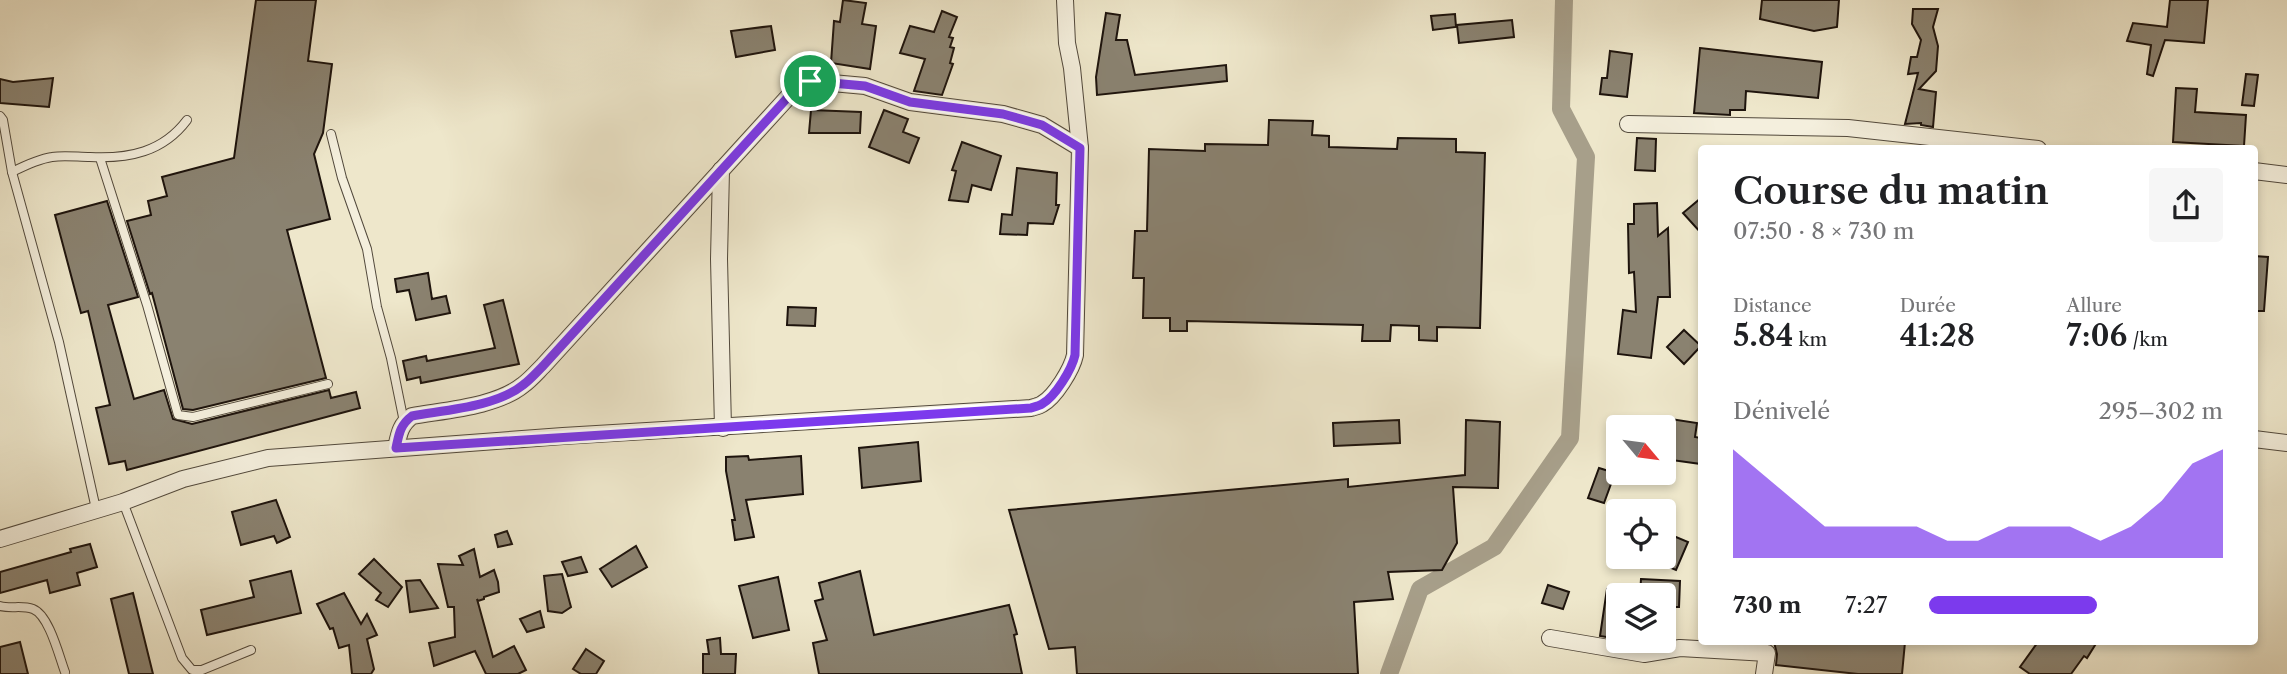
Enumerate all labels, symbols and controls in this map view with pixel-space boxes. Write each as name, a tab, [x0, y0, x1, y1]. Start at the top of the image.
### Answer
pin	[780, 51, 840, 111]
icon: arrive	[791, 62, 829, 100]
text: Course du matin	[1733, 167, 2049, 214]
button: share	[2149, 168, 2223, 242]
text: 07:50 · 8 × 730 m	[1733, 217, 1914, 245]
text: Distance	[1733, 294, 1812, 317]
text: Durée	[1900, 294, 1956, 317]
text: Allure	[2066, 294, 2122, 317]
text: 5.84	[1733, 317, 1794, 354]
text: 41:28	[1900, 317, 1975, 354]
text: 7:06	[2066, 317, 2127, 354]
text: km	[1794, 328, 1827, 351]
text: /km	[2127, 328, 2168, 351]
text: Dénivelé	[1733, 397, 1830, 425]
text: 295–302 m	[2099, 397, 2223, 425]
north arrow	[1606, 415, 1676, 485]
map controls	[1606, 415, 1676, 653]
button: locate	[1606, 499, 1676, 569]
button: layers	[1606, 583, 1676, 653]
text: 730 m	[1733, 591, 1801, 619]
text: 7:27	[1845, 591, 1887, 619]

